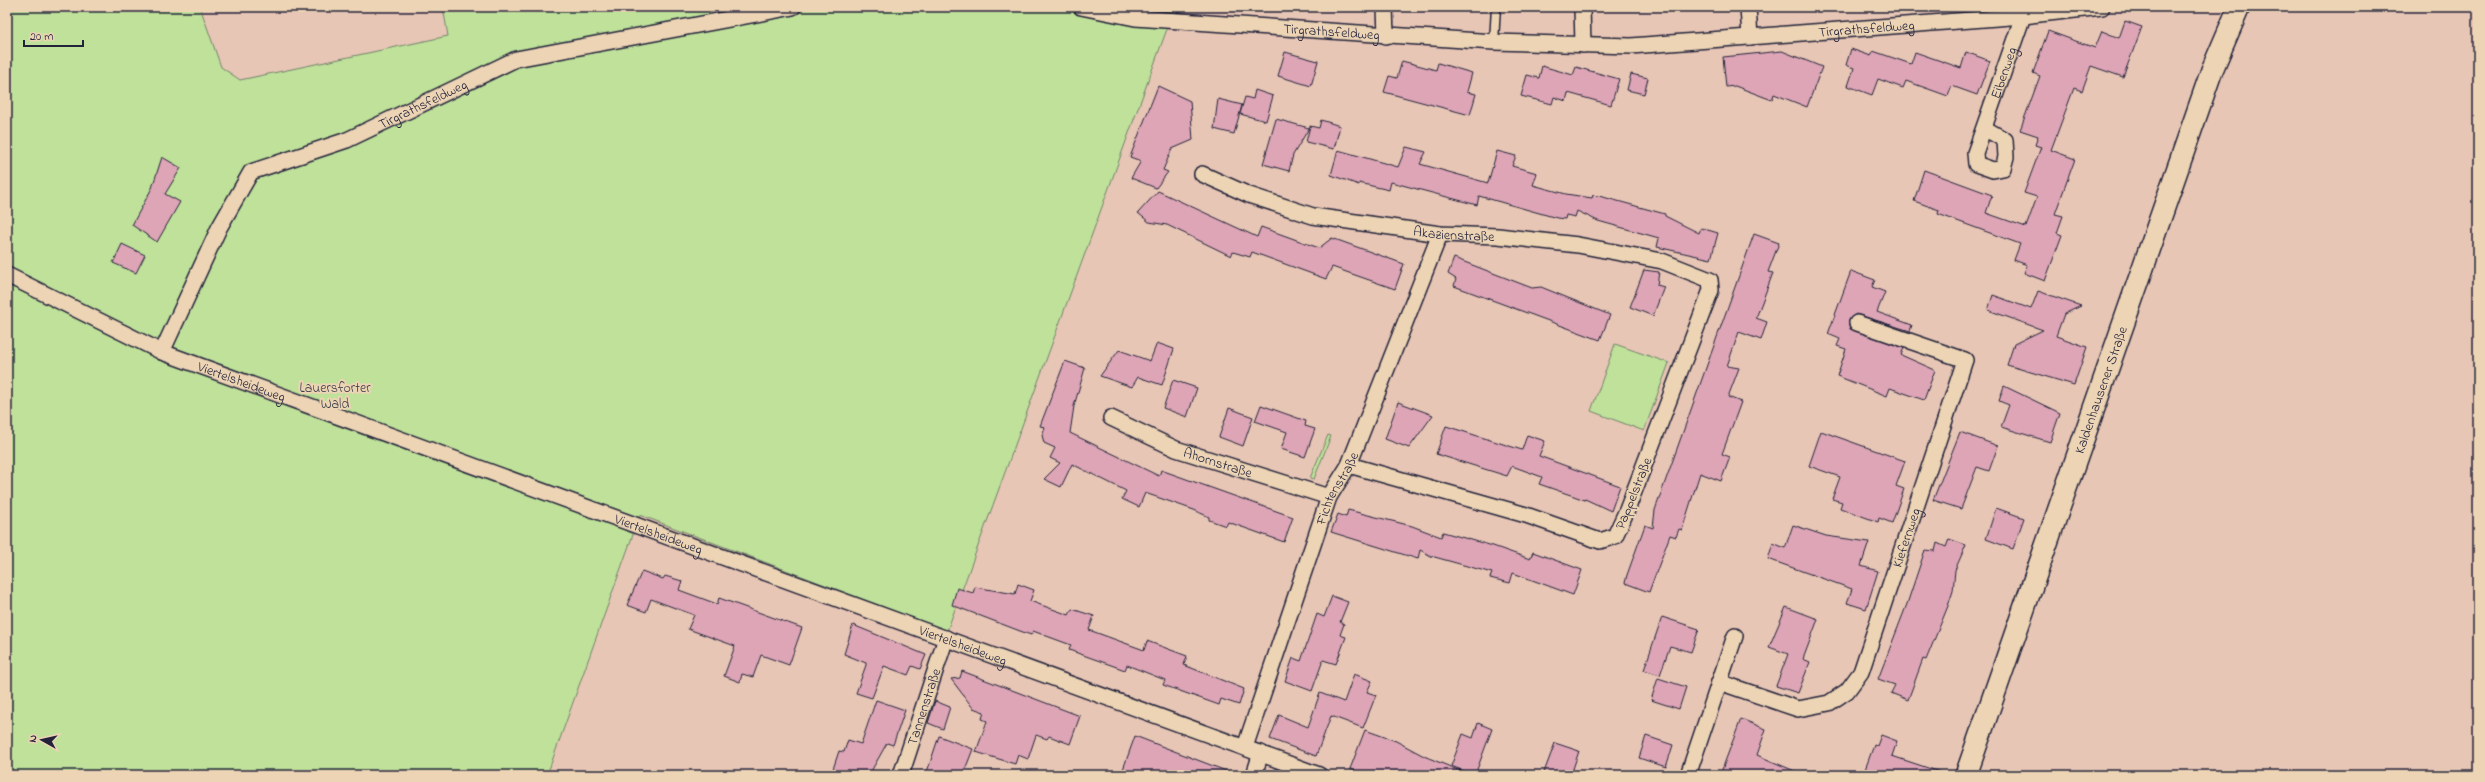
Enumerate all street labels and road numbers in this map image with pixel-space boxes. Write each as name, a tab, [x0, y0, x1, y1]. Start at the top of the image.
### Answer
street label: Tirgrathsfeldweg	[1818, 15, 1915, 44]
street label: Tirgrathsfeldweg	[1283, 19, 1380, 47]
street label: Eibenweg	[1986, 45, 2024, 102]
street label: Tirgrathsfeldweg	[375, 75, 472, 135]
street label: Akazienstraße	[1412, 221, 1496, 248]
street label: Kaldenhausener Straße	[2070, 323, 2134, 457]
street label: Viertelsheideweg	[193, 357, 288, 409]
street label: Ahornstraße	[1180, 443, 1255, 484]
street label: Fichtenstraße	[1311, 449, 1365, 529]
street label: Pappelstraße	[1610, 454, 1659, 533]
street label: Kiefernweg	[1888, 506, 1928, 570]
street label: Viertelsheideweg	[610, 509, 705, 562]
street label: Viertelsheideweg	[915, 620, 1010, 673]
street label: Tannenstraße	[902, 665, 948, 748]

